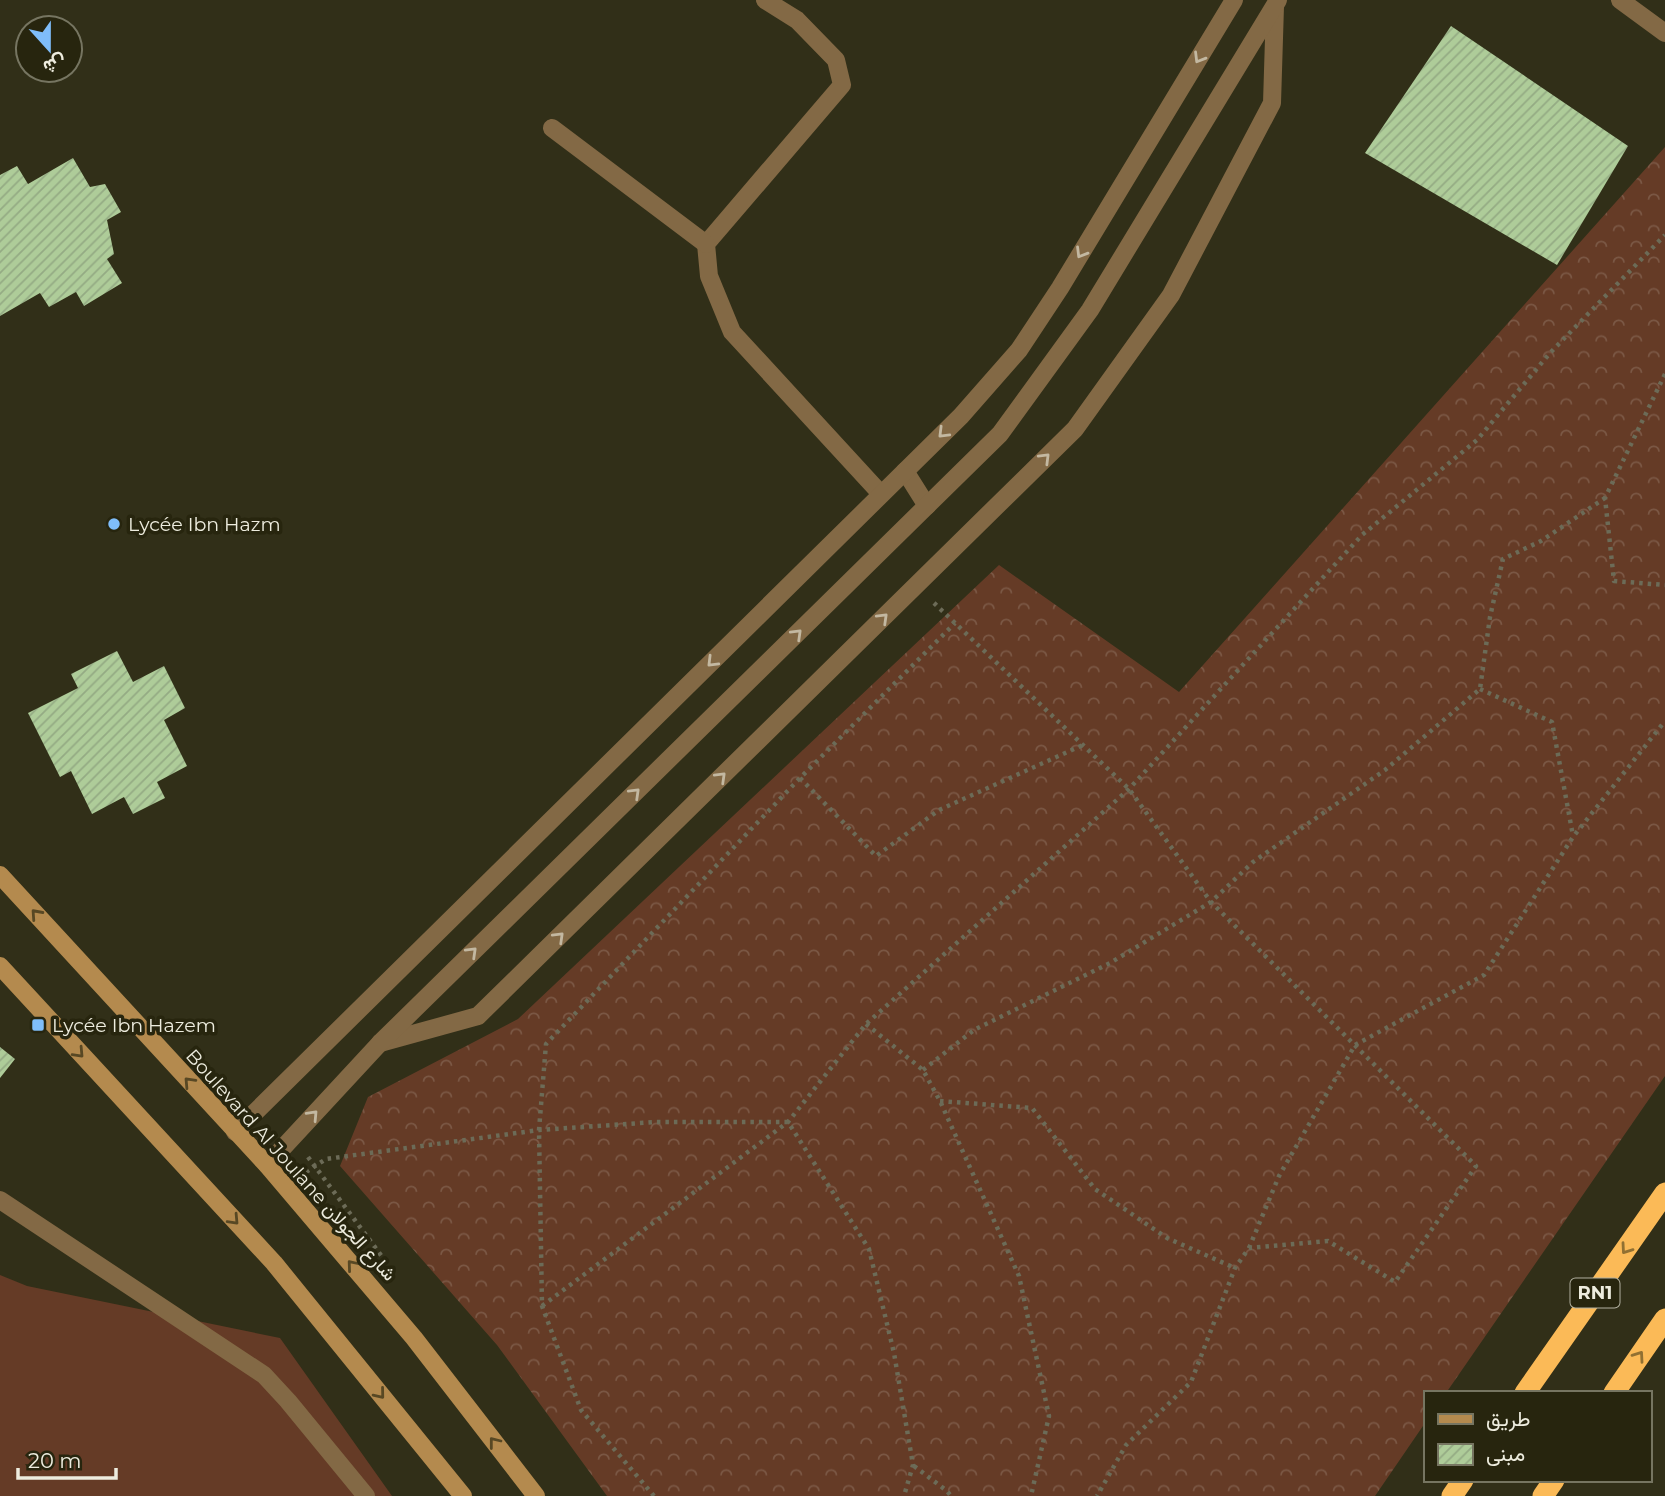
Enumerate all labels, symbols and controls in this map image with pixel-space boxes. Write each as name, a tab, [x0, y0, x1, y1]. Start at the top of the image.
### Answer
north arrow	[14, 14, 84, 84]
text: ش	[40, 50, 70, 79]
one-way arrow	[1194, 51, 1207, 64]
one-way arrow	[1077, 246, 1090, 259]
one-way arrow	[939, 425, 952, 438]
one-way arrow	[1037, 453, 1050, 466]
place label: Lycée Ibn Hazm	[128, 513, 281, 536]
marker: Lycée Ibn Hazm	[106, 516, 122, 532]
one-way arrow	[875, 613, 888, 626]
one-way arrow	[789, 629, 802, 642]
one-way arrow	[708, 654, 720, 666]
one-way arrow	[713, 773, 726, 786]
one-way arrow	[626, 788, 639, 801]
one-way arrow	[31, 909, 44, 922]
one-way arrow	[551, 932, 564, 945]
one-way arrow	[464, 948, 477, 961]
place label: Lycée Ibn Hazem	[52, 1014, 216, 1037]
marker: Lycée Ibn Hazem	[30, 1017, 46, 1033]
one-way arrow	[71, 1045, 83, 1058]
street label: Boulevard Al Joulane شارع الجولان	[180, 1045, 401, 1286]
one-way arrow	[185, 1077, 197, 1090]
one-way arrow	[304, 1110, 317, 1123]
one-way arrow	[226, 1212, 238, 1225]
one-way arrow	[1622, 1241, 1634, 1254]
one-way arrow	[348, 1260, 360, 1273]
road number: RN1	[1570, 1278, 1620, 1308]
one-way arrow	[1631, 1351, 1644, 1364]
one-way arrow	[372, 1386, 384, 1399]
legend	[1424, 1391, 1651, 1482]
text: طريق	[1486, 1406, 1531, 1432]
scale bar	[18, 1436, 116, 1480]
one-way arrow	[490, 1437, 503, 1450]
text: مبنى	[1486, 1441, 1525, 1466]
text: 20 m	[28, 1448, 82, 1473]

